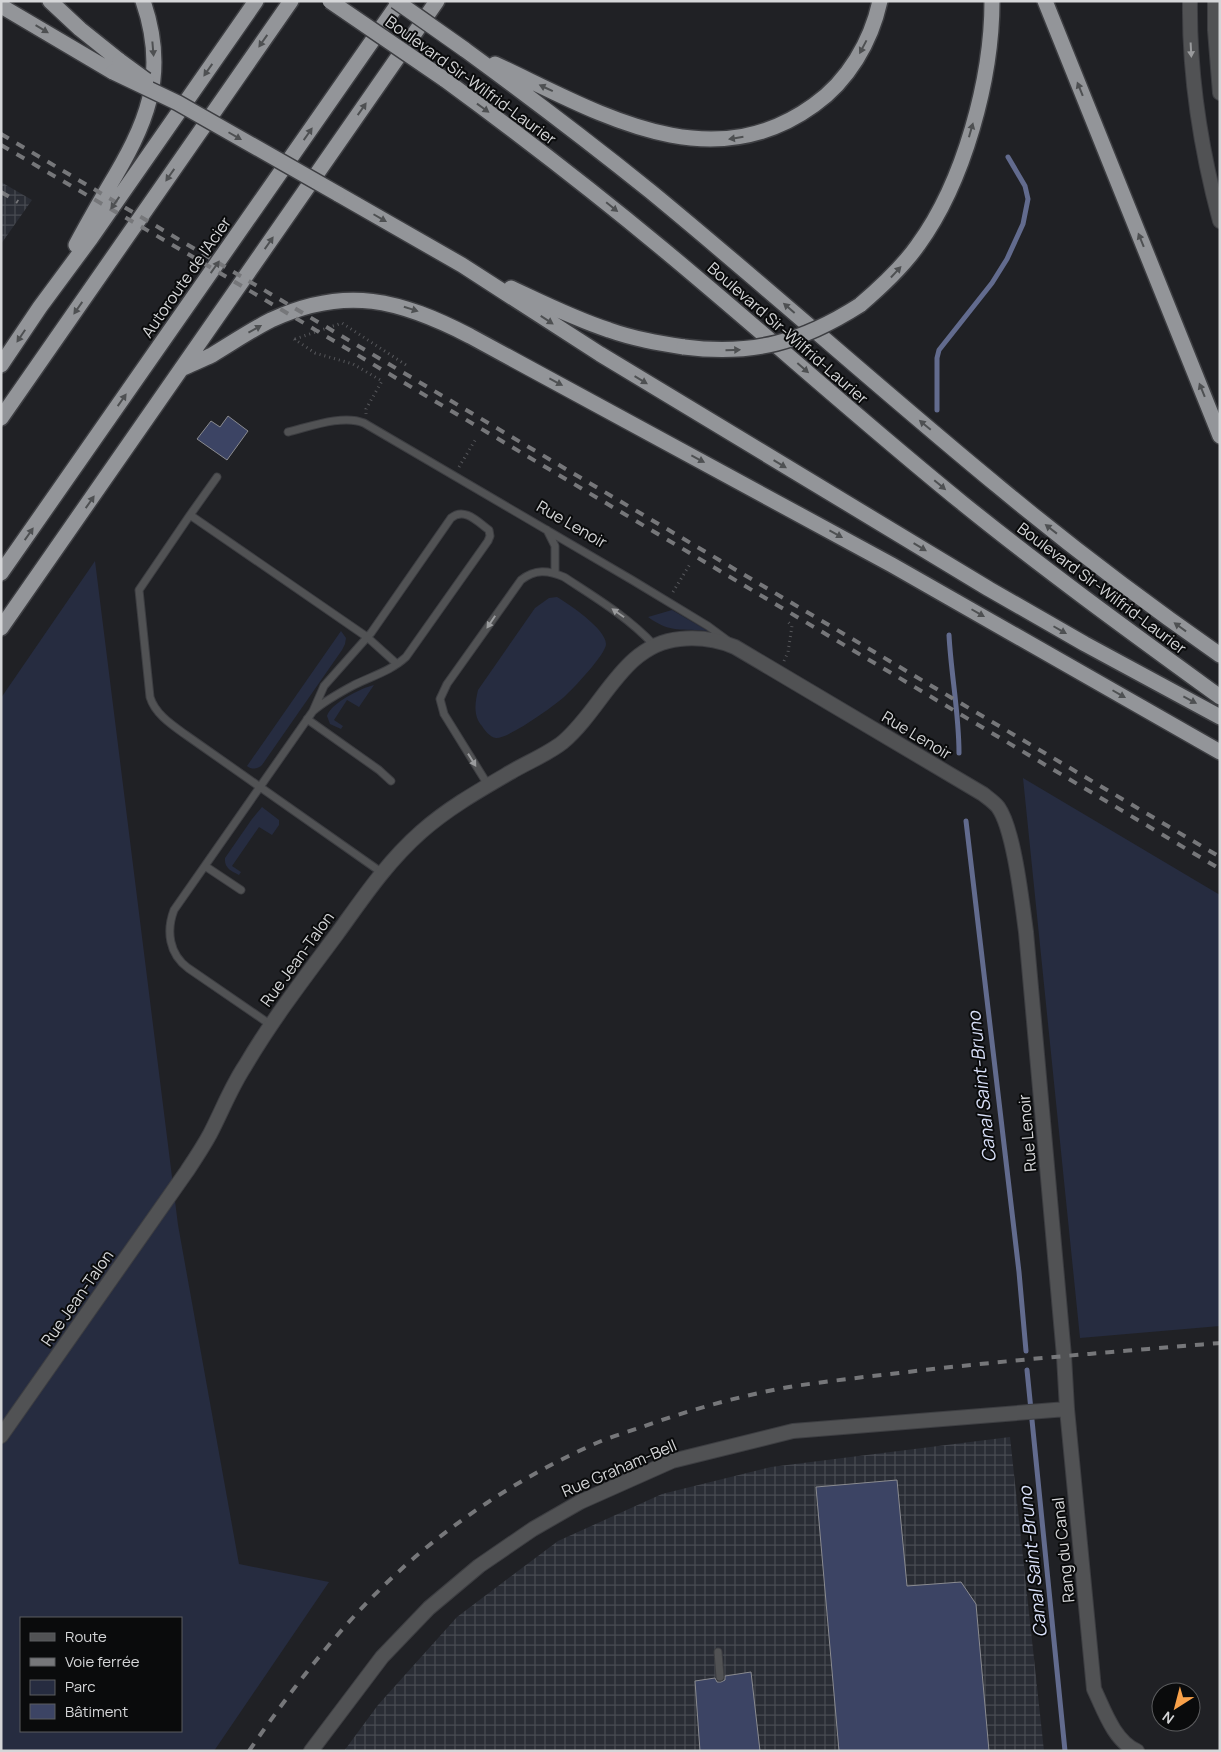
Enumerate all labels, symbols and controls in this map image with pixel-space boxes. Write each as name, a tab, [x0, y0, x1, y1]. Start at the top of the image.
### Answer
street label: Boulevard Sir-Wilfrid-Laurier	[381, 10, 561, 150]
one-way arrow	[35, 25, 48, 34]
one-way arrow	[258, 34, 268, 48]
one-way arrow	[859, 40, 867, 54]
one-way arrow	[150, 41, 158, 57]
one-way arrow	[1187, 42, 1195, 58]
one-way arrow	[203, 63, 213, 77]
one-way arrow	[1076, 81, 1084, 96]
one-way arrow	[539, 83, 553, 91]
one-way arrow	[357, 103, 367, 116]
one-way arrow	[476, 103, 490, 113]
one-way arrow	[968, 123, 976, 138]
one-way arrow	[303, 127, 313, 140]
one-way arrow	[229, 131, 242, 140]
one-way arrow	[728, 134, 744, 142]
one-way arrow	[165, 168, 175, 181]
one-way arrow	[110, 196, 120, 210]
one-way arrow	[605, 202, 618, 213]
street label: Autoroute de l'Acier	[136, 212, 236, 342]
one-way arrow	[374, 214, 387, 223]
one-way arrow	[1136, 233, 1144, 247]
one-way arrow	[264, 236, 274, 250]
street label: Boulevard Sir-Wilfrid-Laurier	[703, 257, 873, 409]
one-way arrow	[210, 260, 220, 274]
one-way arrow	[890, 267, 902, 279]
one-way arrow	[73, 301, 83, 315]
one-way arrow	[782, 303, 795, 314]
one-way arrow	[403, 306, 418, 313]
one-way arrow	[540, 315, 553, 325]
one-way arrow	[247, 325, 262, 333]
one-way arrow	[16, 330, 26, 343]
one-way arrow	[725, 345, 741, 353]
one-way arrow	[796, 363, 809, 374]
one-way arrow	[635, 375, 648, 384]
one-way arrow	[548, 378, 563, 386]
one-way arrow	[1197, 383, 1205, 398]
one-way arrow	[117, 393, 127, 407]
one-way arrow	[919, 420, 932, 431]
one-way arrow	[692, 455, 705, 464]
one-way arrow	[774, 459, 787, 468]
one-way arrow	[933, 479, 946, 490]
street label: Rue Lenoir	[533, 495, 611, 553]
one-way arrow	[85, 496, 95, 509]
street label: Boulevard Sir-Wilfrid-Laurier	[1013, 517, 1191, 659]
one-way arrow	[1045, 523, 1058, 534]
one-way arrow	[24, 527, 34, 540]
one-way arrow	[829, 530, 843, 538]
one-way arrow	[913, 543, 926, 552]
one-way arrow	[611, 608, 625, 618]
one-way arrow	[971, 609, 984, 618]
one-way arrow	[486, 615, 496, 628]
one-way arrow	[1173, 622, 1187, 632]
one-way arrow	[1053, 625, 1066, 634]
one-way arrow	[1112, 690, 1125, 699]
one-way arrow	[1183, 696, 1196, 705]
street label: Rue Lenoir	[878, 706, 956, 765]
one-way arrow	[467, 753, 477, 766]
street label: Rue Jean-Talon	[255, 907, 339, 1011]
water label: Canal Saint-Bruno	[961, 1009, 1001, 1164]
street label: Rue Lenoir	[1013, 1093, 1041, 1173]
street label: Rue Jean-Talon	[36, 1246, 118, 1350]
street label: Rue Graham-Bell	[558, 1434, 680, 1502]
water label: Canal Saint-Bruno	[1012, 1484, 1052, 1639]
street label: Rang du Canal	[1047, 1496, 1079, 1604]
legend	[20, 1617, 182, 1732]
text: Route	[65, 1626, 107, 1647]
text: Voie ferrée	[65, 1651, 140, 1672]
text: Parc	[65, 1676, 96, 1697]
north arrow	[1151, 1682, 1201, 1732]
text: Bâtiment	[65, 1701, 128, 1722]
text: N	[1158, 1707, 1178, 1729]

